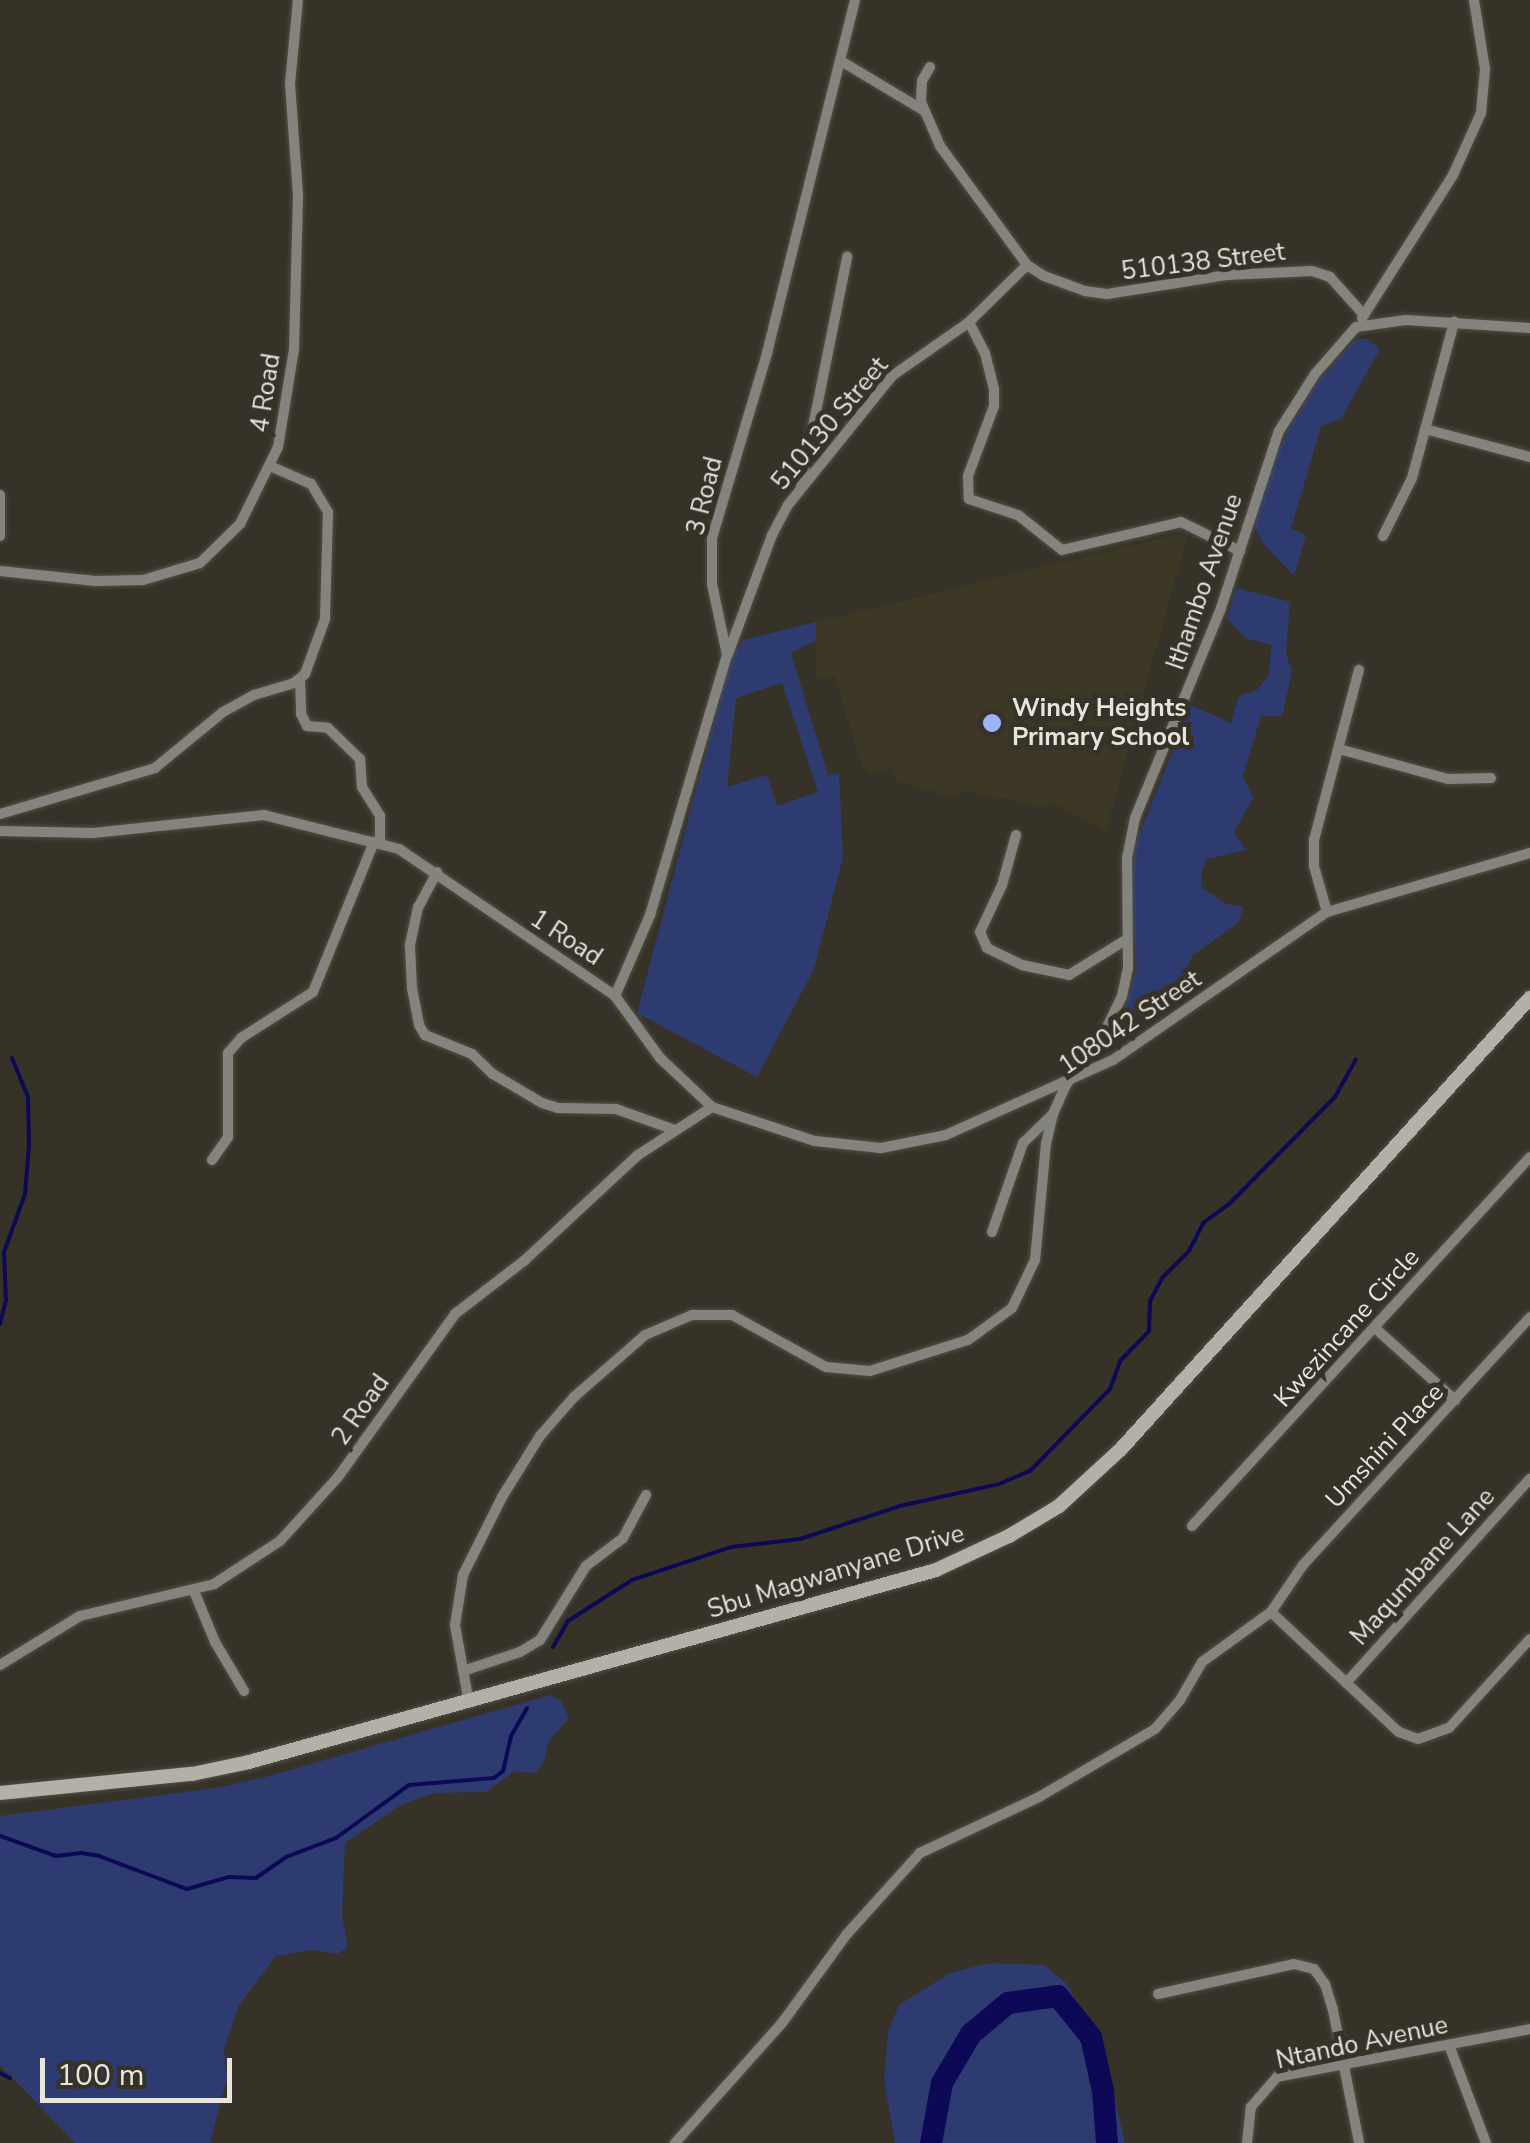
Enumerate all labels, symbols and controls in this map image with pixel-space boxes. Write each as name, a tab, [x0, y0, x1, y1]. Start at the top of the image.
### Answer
street label: 510138 Street	[1119, 237, 1287, 287]
street label: 4 Road	[245, 351, 287, 435]
street label: 510130 Street	[766, 351, 894, 497]
street label: 3 Road	[681, 454, 729, 538]
street label: Ithambo Avenue	[1161, 490, 1249, 674]
place label: Windy Heights Primary School	[1012, 694, 1189, 753]
marker: Windy Heights Primary School	[981, 712, 1003, 734]
street label: 1 Road	[524, 904, 608, 972]
street label: 108042 Street	[1053, 965, 1207, 1081]
street label: Kwezincane Circle	[1268, 1243, 1426, 1413]
street label: 2 Road	[326, 1369, 396, 1451]
street label: Umshini Place	[1320, 1378, 1450, 1514]
street label: Maqumbane Lane	[1345, 1482, 1501, 1652]
street label: Sbu Magwanyane Drive	[704, 1519, 968, 1625]
street label: Ntando Avenue	[1273, 2010, 1451, 2076]
scale bar	[45, 2038, 238, 2100]
text: 100 m	[57, 2055, 144, 2096]

